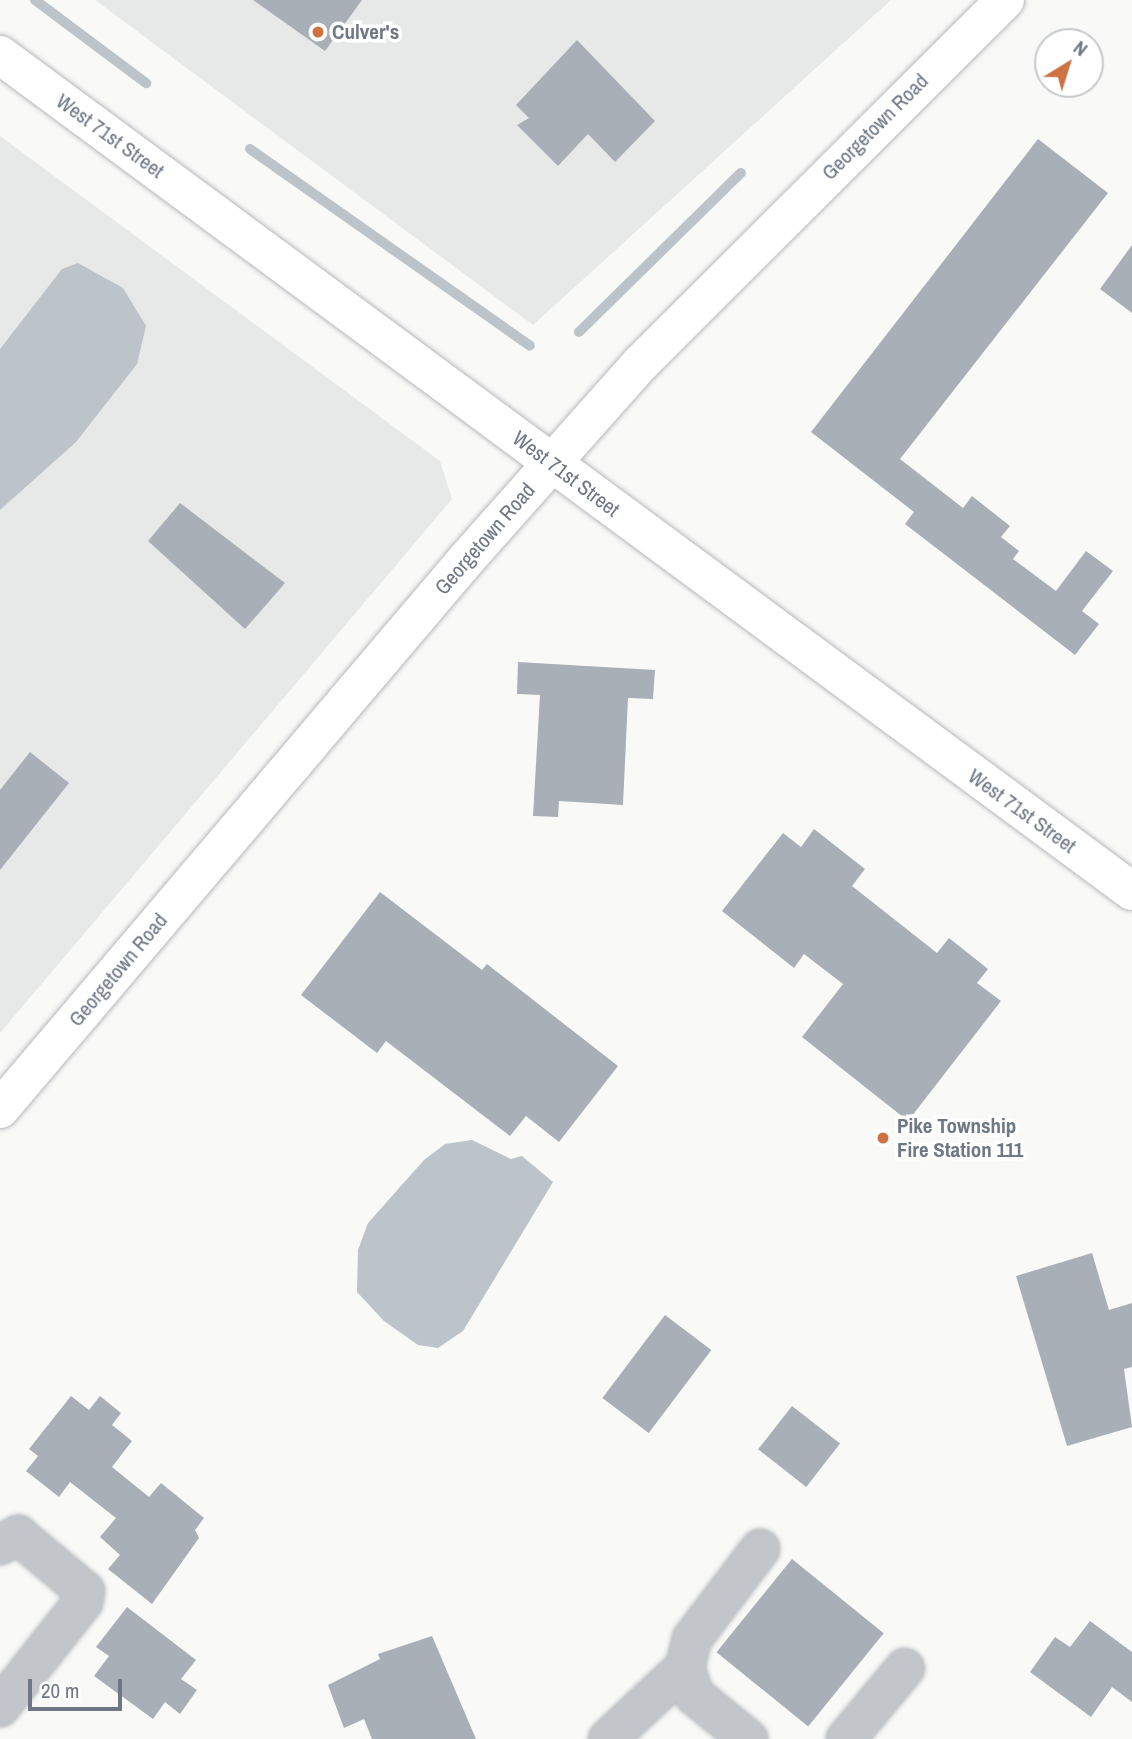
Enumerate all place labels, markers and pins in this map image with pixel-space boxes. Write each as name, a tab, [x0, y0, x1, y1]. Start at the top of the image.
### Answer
place label: Culver's	[332, 19, 399, 45]
marker: Culver's	[310, 24, 326, 40]
place label: Pike Township Fire Station 111	[897, 1113, 1023, 1163]
marker: Pike Township Fire Station 111	[875, 1130, 891, 1146]

